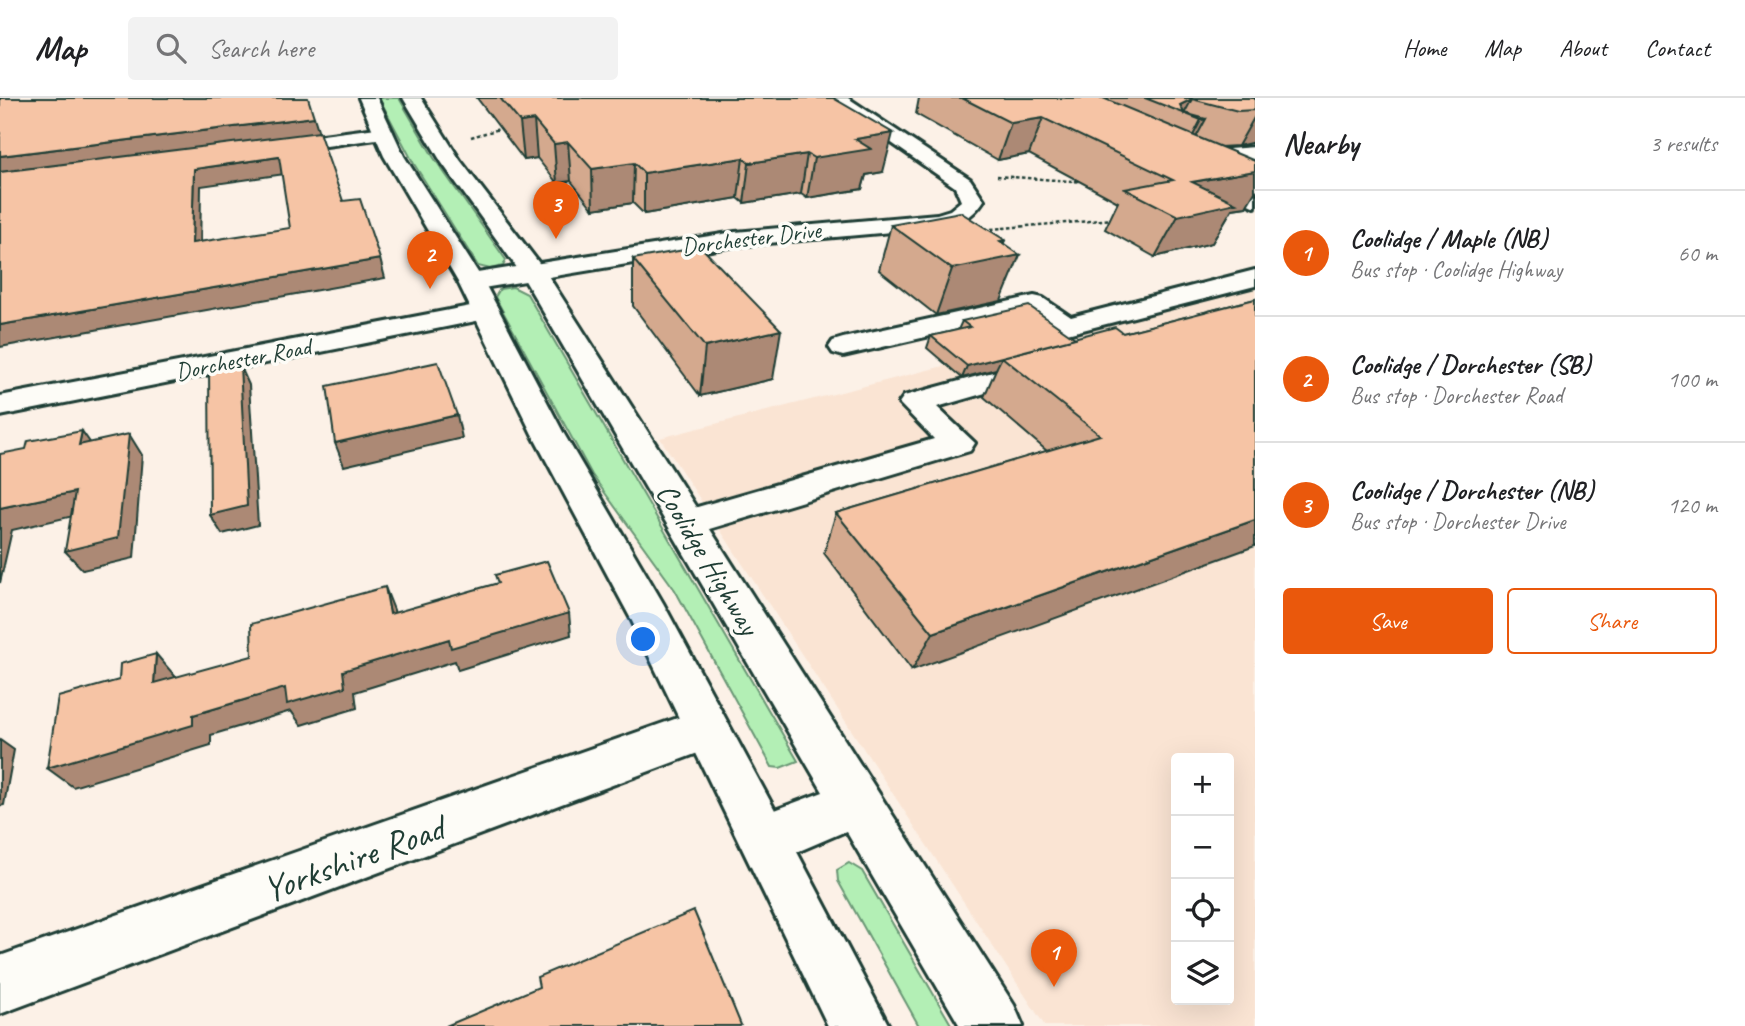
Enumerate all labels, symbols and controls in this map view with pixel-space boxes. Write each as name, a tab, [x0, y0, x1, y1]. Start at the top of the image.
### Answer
search box	[128, 17, 618, 80]
text: Map	[35, 27, 86, 69]
icon: search	[152, 29, 190, 67]
text: Search here	[208, 32, 314, 65]
text: Home	[1403, 33, 1446, 63]
text: Map	[1484, 33, 1521, 63]
text: About	[1559, 33, 1607, 63]
text: Contact	[1645, 33, 1710, 63]
text: Nearby	[1283, 125, 1359, 163]
text: 3 results	[1650, 129, 1717, 158]
pin: 3	[533, 181, 579, 239]
street label: Dorchester Drive	[680, 214, 824, 261]
text: Coolidge / Maple (NB)	[1350, 222, 1548, 255]
pin: 2	[407, 231, 453, 289]
text: 1	[1301, 239, 1311, 268]
text: 60 m	[1678, 239, 1717, 268]
text: Bus stop · Coolidge Highway	[1350, 255, 1562, 284]
street label: Dorchester Road	[173, 331, 317, 387]
text: Coolidge / Dorchester (SB)	[1350, 348, 1591, 381]
text: 2	[1301, 365, 1311, 394]
text: 100 m	[1668, 365, 1717, 394]
text: Bus stop · Dorchester Road	[1350, 381, 1563, 410]
text: Coolidge / Dorchester (NB)	[1350, 474, 1594, 507]
street label: Coolidge Highway	[648, 476, 770, 644]
text: 3	[1301, 491, 1311, 520]
text: 120 m	[1668, 491, 1717, 520]
text: Bus stop · Dorchester Drive	[1350, 507, 1566, 536]
button: Save	[1283, 588, 1493, 654]
button: Share	[1507, 588, 1717, 654]
your location	[626, 622, 660, 656]
map controls	[1171, 753, 1234, 1005]
button: +	[1171, 753, 1234, 816]
street label: Yorkshire Road	[256, 802, 455, 913]
button: −	[1171, 816, 1234, 879]
button: locate	[1171, 879, 1234, 942]
pin: 1	[1031, 929, 1077, 987]
button: layers	[1171, 942, 1234, 1005]

